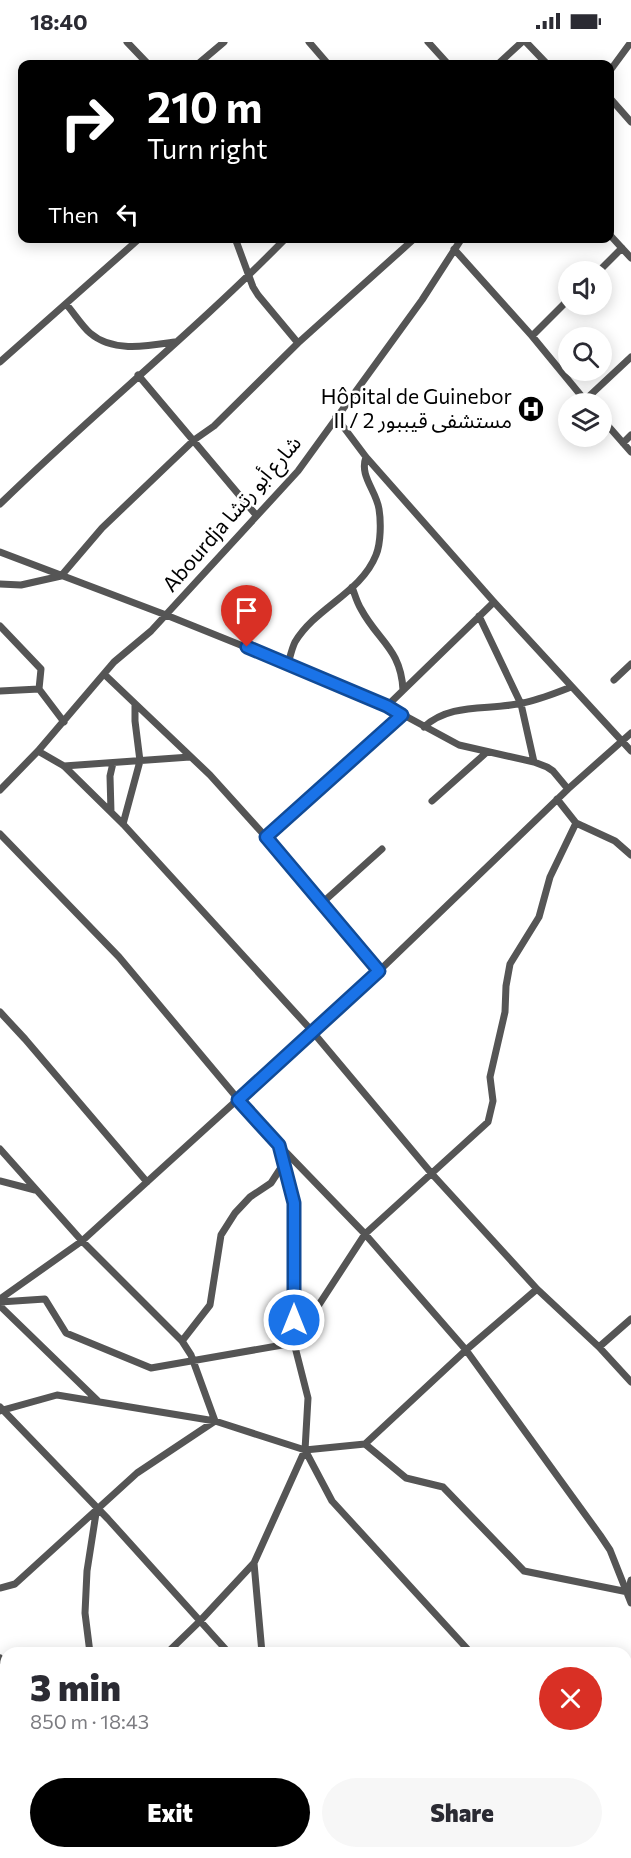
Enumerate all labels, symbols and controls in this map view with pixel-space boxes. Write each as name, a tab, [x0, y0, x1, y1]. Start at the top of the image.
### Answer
text: 18:40	[30, 8, 88, 35]
text: 210 m	[147, 80, 262, 132]
icon: right	[48, 84, 126, 162]
text: Turn right	[147, 132, 267, 165]
icon: left	[111, 198, 144, 231]
text: Then	[48, 201, 99, 228]
map controls	[558, 261, 612, 447]
button: sound	[558, 261, 612, 315]
button: search	[558, 327, 612, 381]
place label: Hôpital de Guinebor II / مستشفى قيببور 2	[321, 383, 512, 433]
button: layers	[558, 393, 612, 447]
hospital icon: Hôpital de Guinebor II / مستشفى قيببور 2	[516, 394, 546, 424]
street label: Abourdja شارع أبو رتشا	[156, 430, 308, 599]
pin	[221, 585, 272, 647]
icon: arrive	[230, 594, 263, 627]
position arrow	[262, 1288, 326, 1352]
text: 3 min	[30, 1664, 121, 1708]
button: close	[539, 1667, 602, 1730]
text: 850 m · 18:43	[30, 1709, 149, 1733]
button: Exit	[30, 1778, 310, 1847]
button: Share	[322, 1778, 602, 1847]

